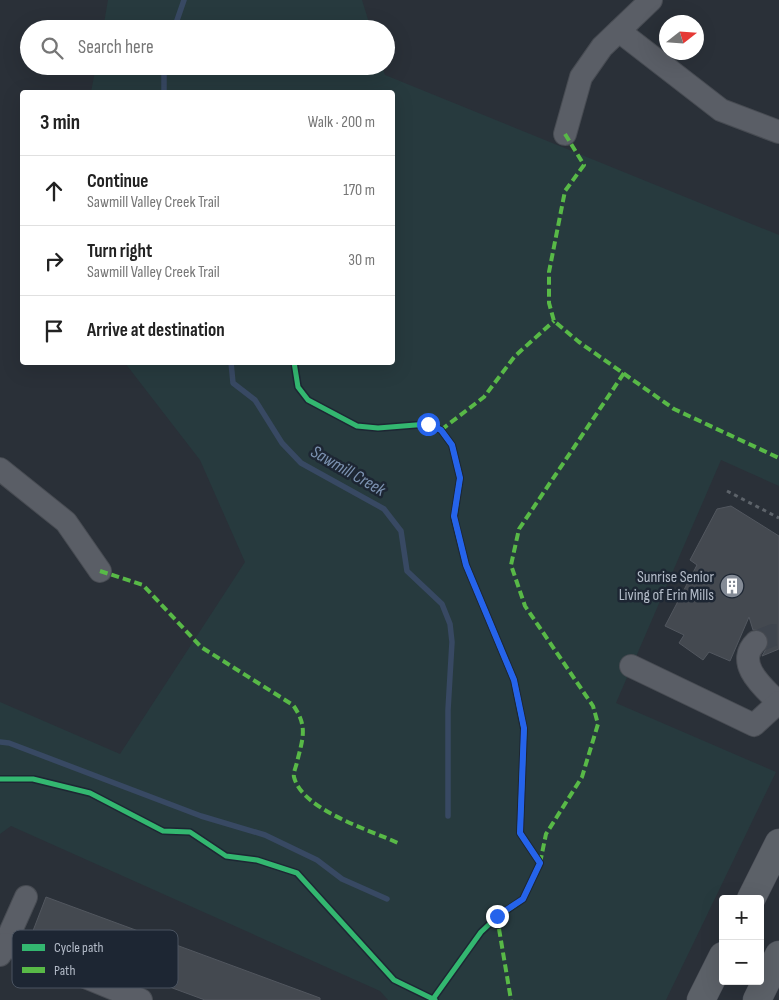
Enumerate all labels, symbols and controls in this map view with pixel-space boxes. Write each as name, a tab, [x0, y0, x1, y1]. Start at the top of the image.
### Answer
north arrow	[659, 15, 704, 60]
search box	[20, 20, 395, 75]
icon: search	[38, 34, 66, 62]
text: Search here	[78, 36, 154, 59]
text: 3 min	[40, 110, 80, 135]
text: Walk · 200 m	[308, 113, 375, 132]
text: Continue	[87, 170, 148, 193]
icon: ahead	[40, 177, 68, 205]
text: 170 m	[343, 181, 375, 200]
text: Sawmill Valley Creek Trail	[87, 193, 220, 212]
text: Turn right	[87, 240, 152, 263]
icon: right	[40, 247, 68, 275]
text: 30 m	[348, 251, 375, 270]
text: Sawmill Valley Creek Trail	[87, 263, 220, 282]
icon: arrive	[40, 317, 68, 345]
text: Arrive at destination	[87, 319, 225, 342]
route start	[417, 413, 440, 436]
water label: Sawmill Creek	[307, 441, 390, 501]
place label: Sunrise Senior Living of Erin Mills	[619, 568, 714, 605]
building icon: Sunrise Senior Living of Erin Mills	[719, 573, 745, 599]
map controls	[719, 895, 764, 985]
button: +	[719, 895, 764, 940]
route end	[486, 905, 509, 928]
legend	[12, 930, 178, 988]
text: Cycle path	[54, 939, 104, 956]
button: −	[719, 940, 764, 985]
text: Path	[54, 962, 75, 979]

